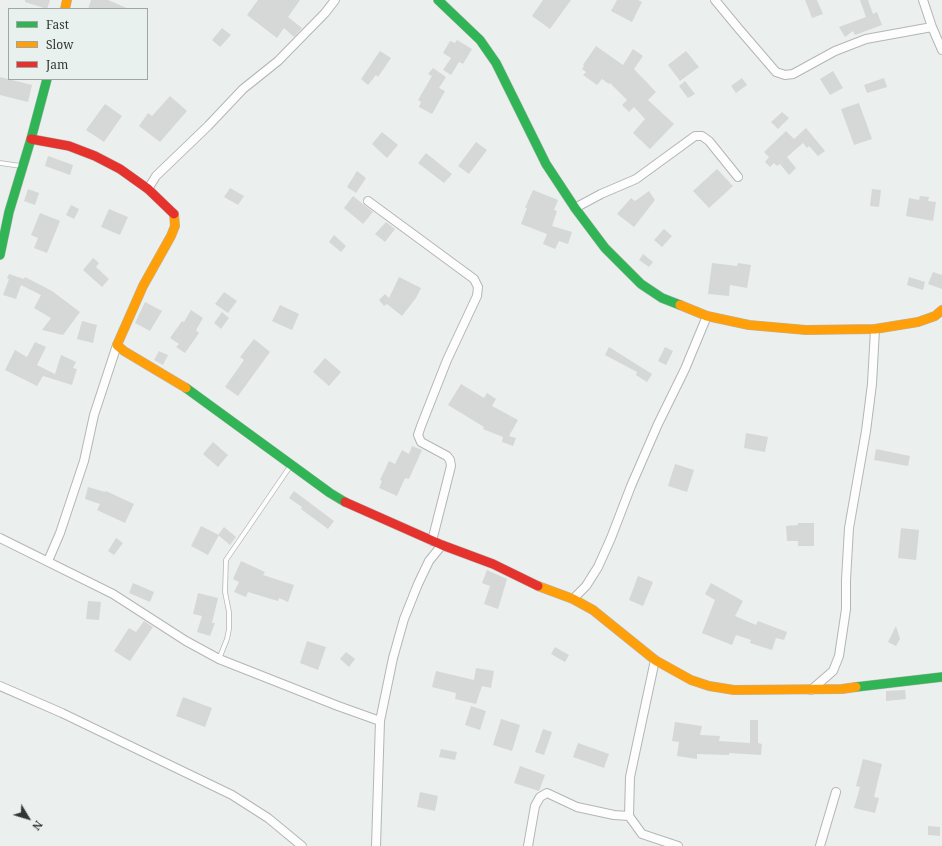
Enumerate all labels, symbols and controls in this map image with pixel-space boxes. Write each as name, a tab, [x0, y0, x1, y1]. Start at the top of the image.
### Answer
legend	[8, 8, 148, 80]
text: Fast	[46, 16, 69, 33]
text: Slow	[46, 36, 74, 53]
text: Jam	[46, 56, 68, 73]
north arrow	[8, 798, 48, 838]
text: N	[29, 818, 46, 834]

